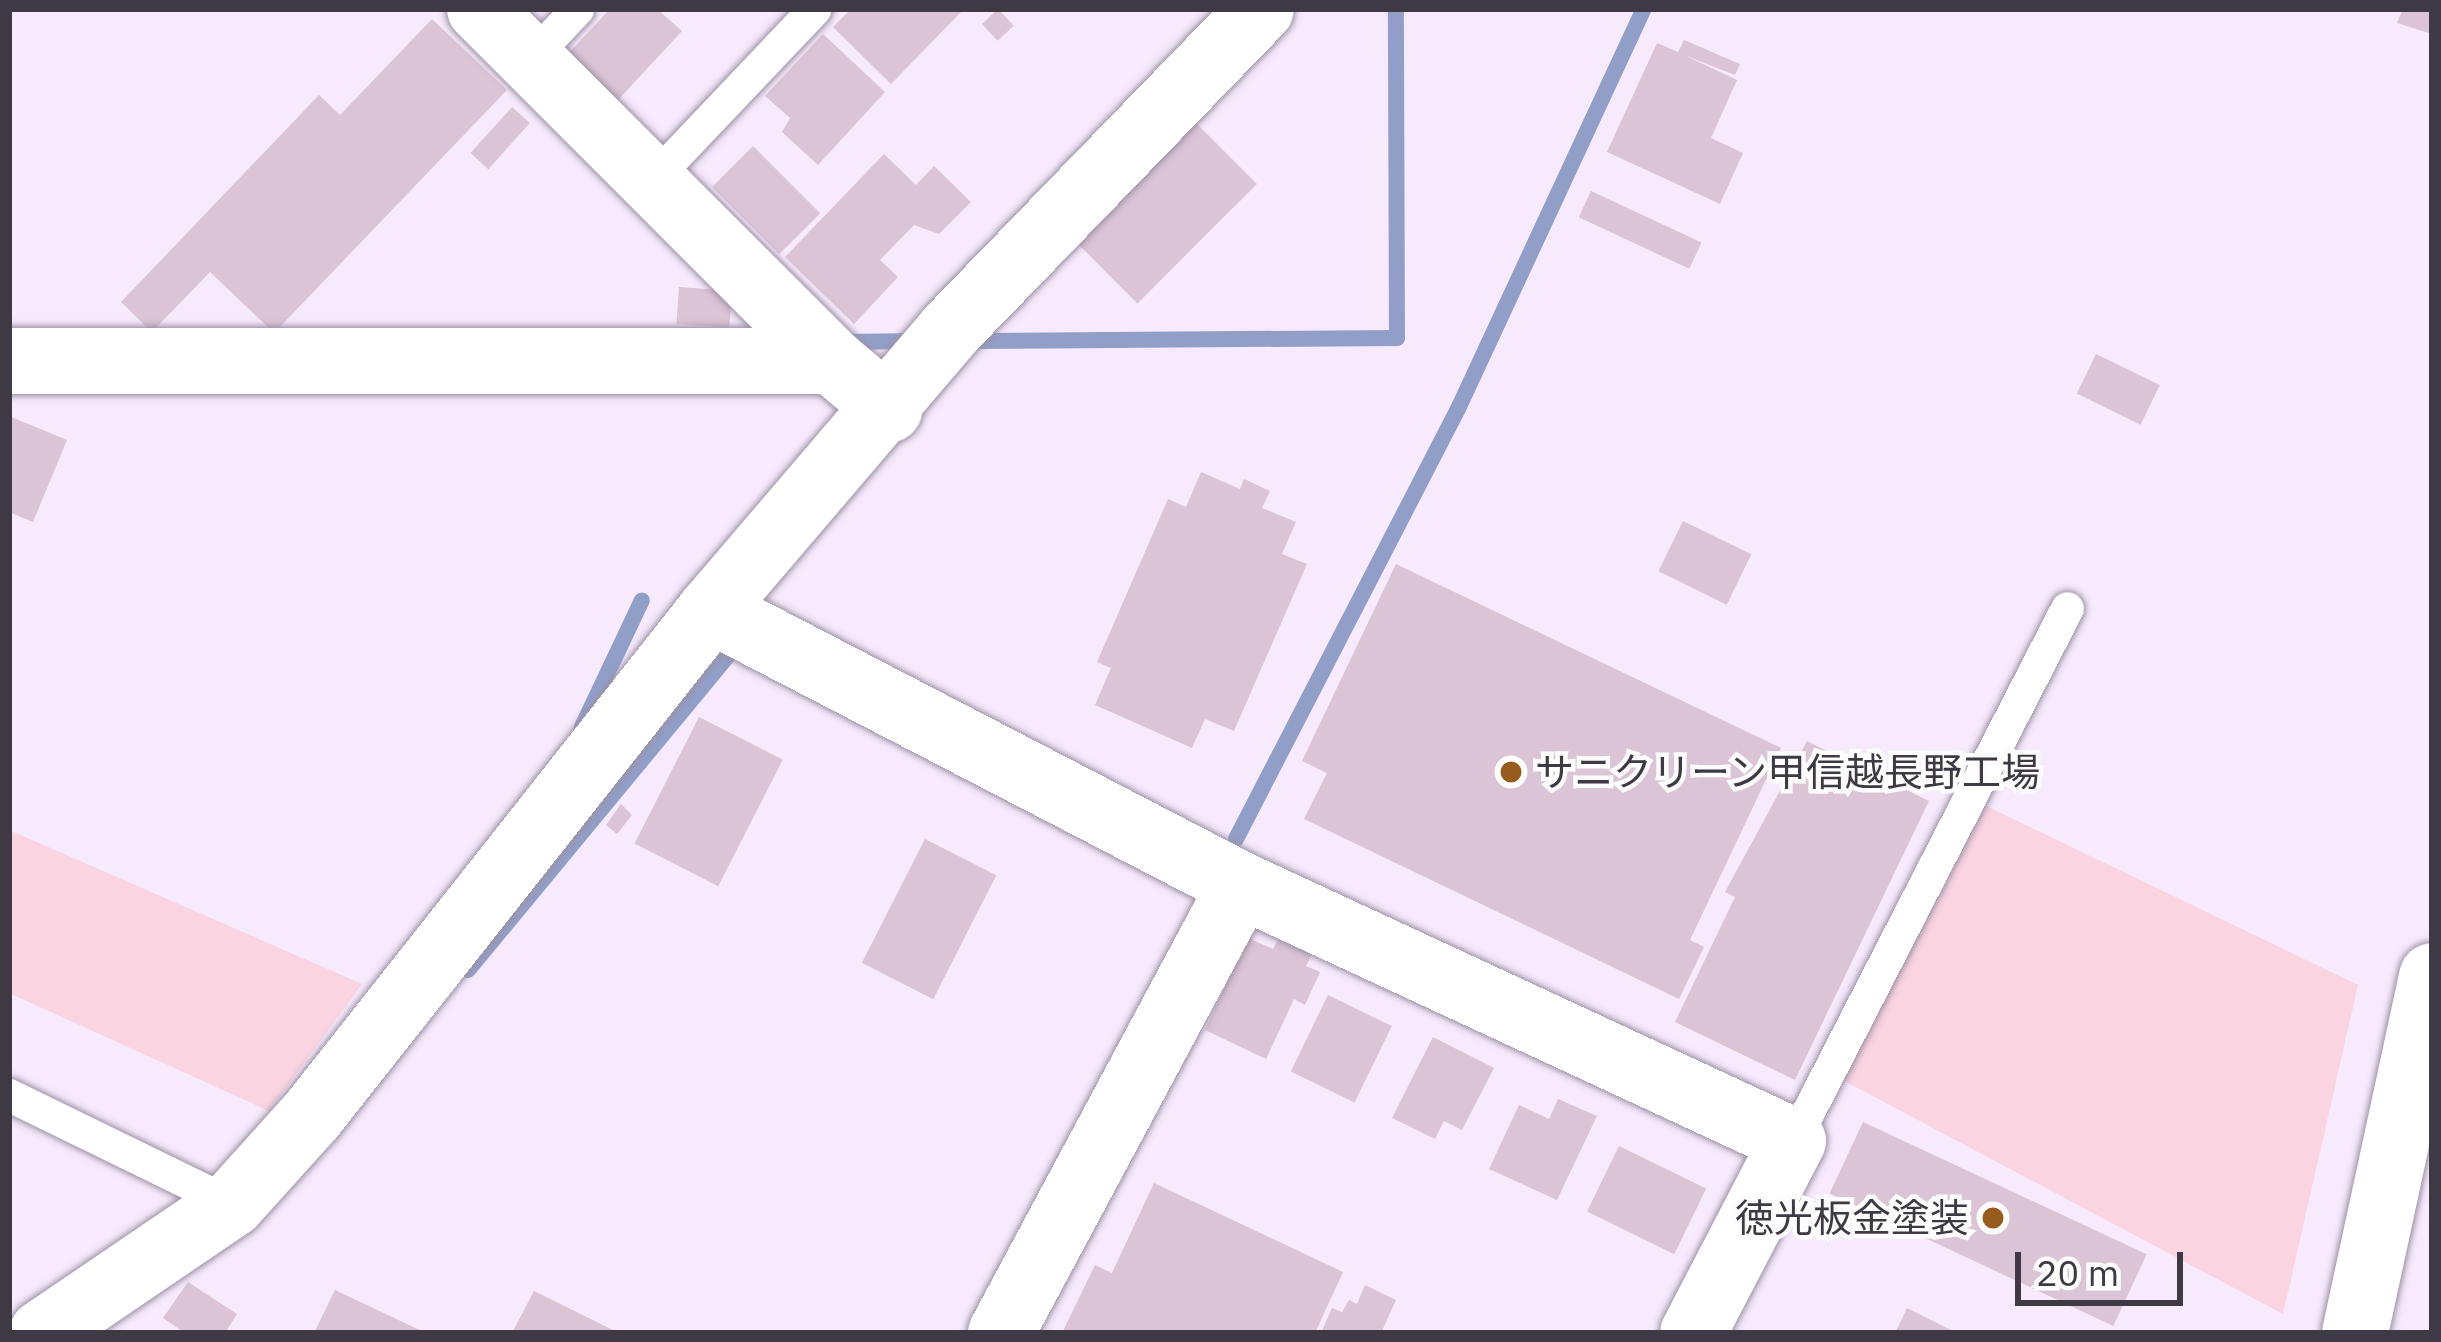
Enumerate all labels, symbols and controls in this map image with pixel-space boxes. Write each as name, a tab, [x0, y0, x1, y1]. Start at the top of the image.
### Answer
place label: サニクリーン甲信越長野工場	[1535, 749, 2042, 795]
marker: サニクリーン甲信越長野工場	[1498, 759, 1524, 785]
place label: 徳光板金塗装	[1735, 1195, 1969, 1241]
marker: 徳光板金塗装	[1980, 1205, 2006, 1231]
scale bar	[2021, 1228, 2189, 1302]
text: 20 m	[2036, 1249, 2119, 1296]

